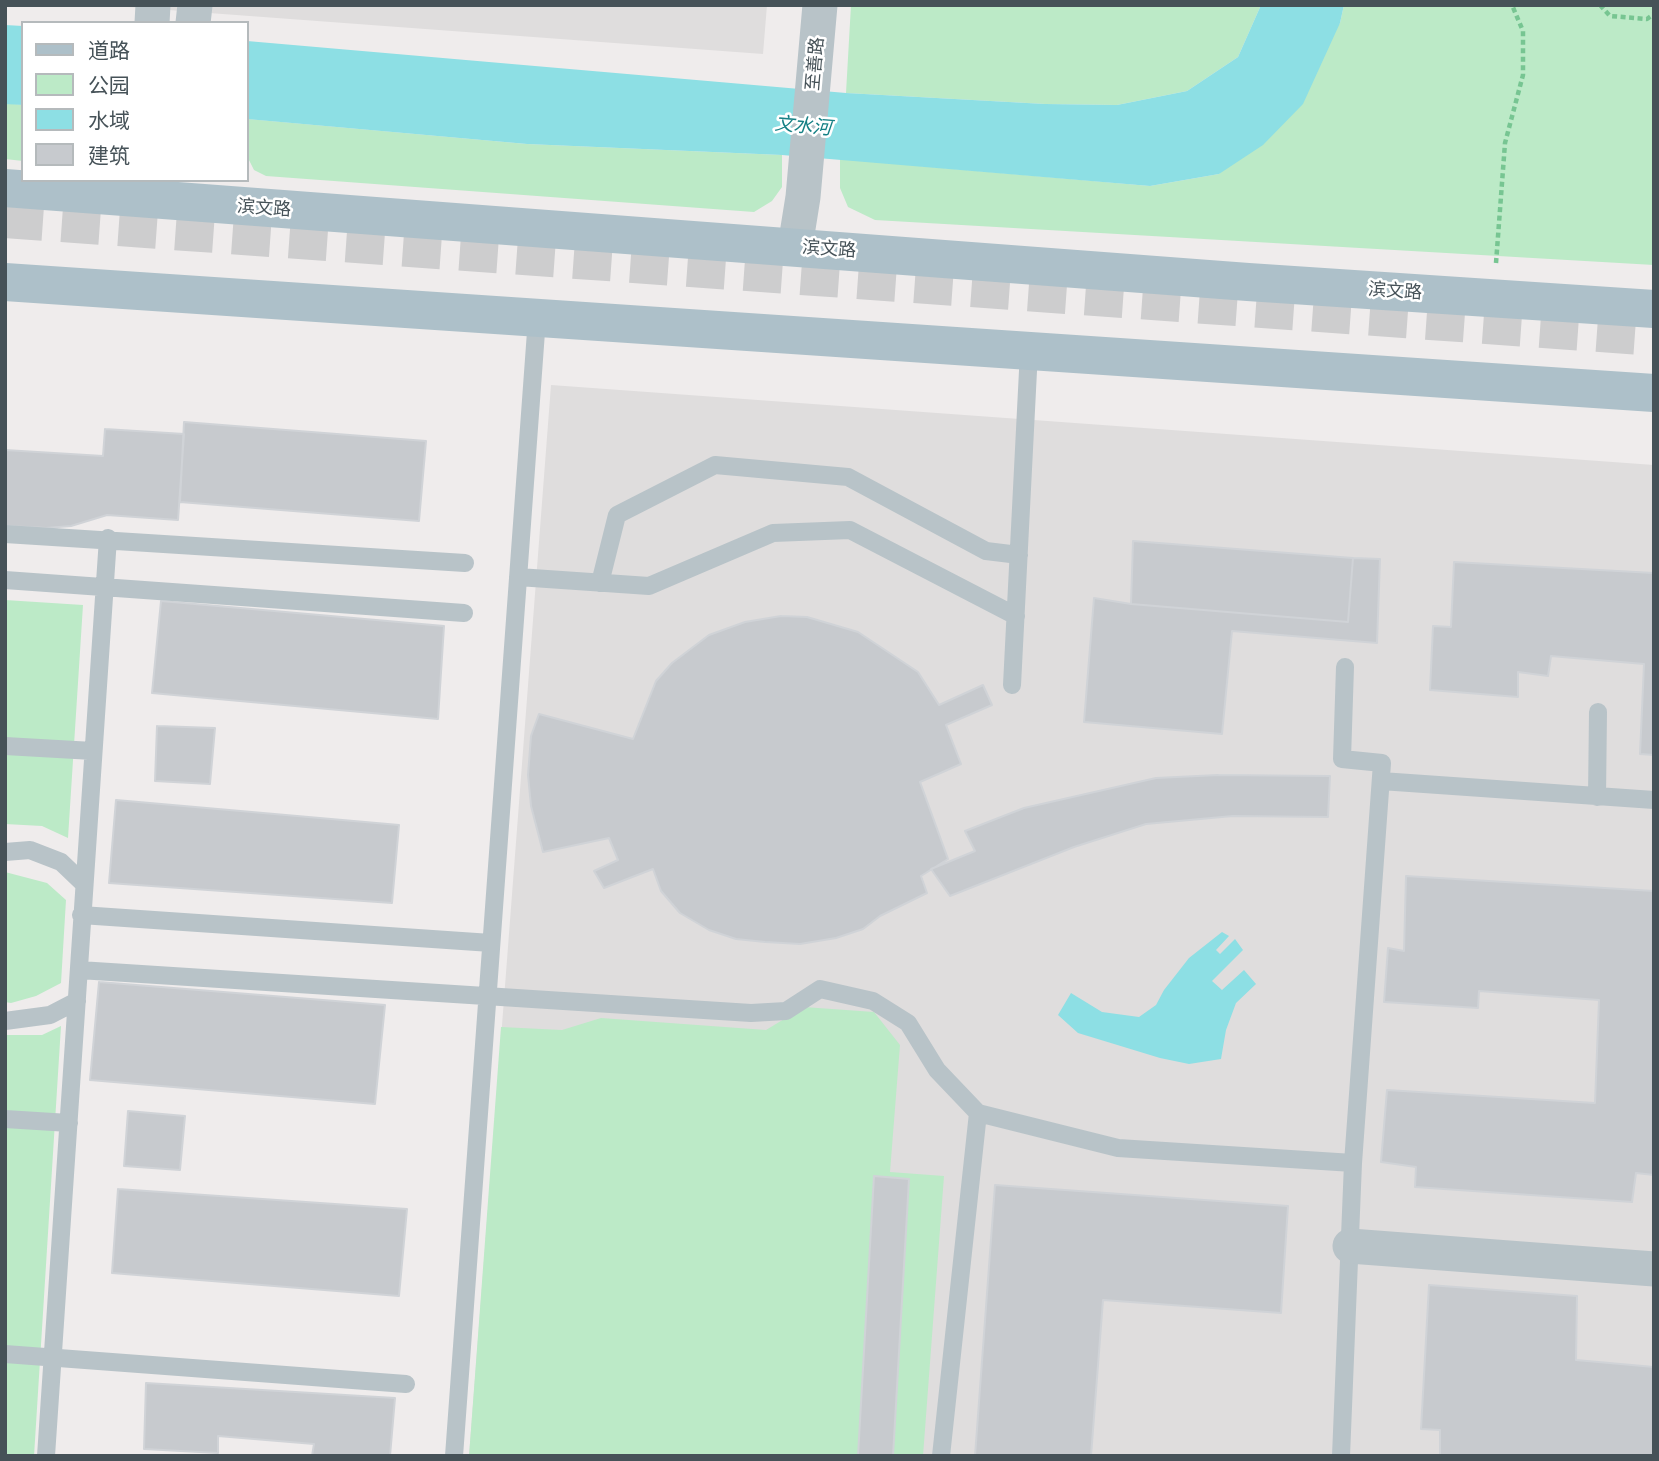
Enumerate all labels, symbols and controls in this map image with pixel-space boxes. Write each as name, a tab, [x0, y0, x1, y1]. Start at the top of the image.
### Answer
legend	[21, 21, 248, 182]
street label: 至善路	[803, 36, 829, 92]
text: 道路	[88, 37, 130, 65]
text: 公园	[88, 72, 130, 100]
text: 水域	[88, 107, 130, 135]
water label: 文水河	[774, 113, 832, 141]
text: 建筑	[88, 142, 130, 170]
street label: 滨文路	[236, 196, 292, 222]
street label: 滨文路	[801, 237, 857, 263]
street label: 滨文路	[1367, 279, 1423, 305]

